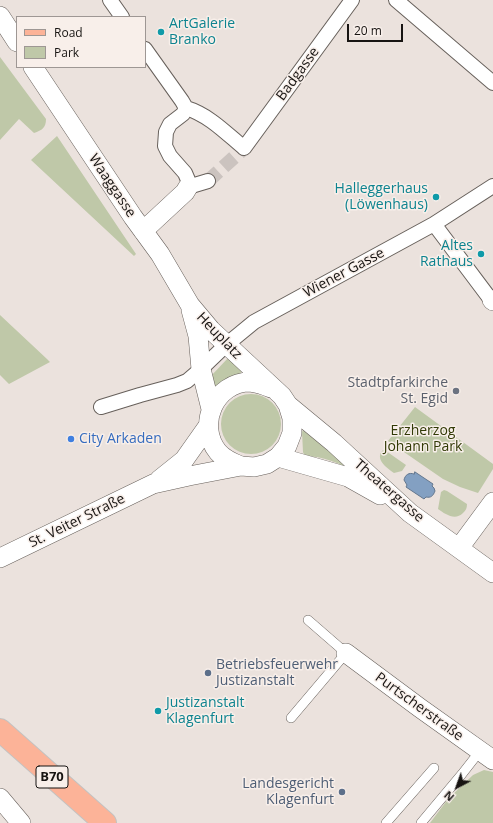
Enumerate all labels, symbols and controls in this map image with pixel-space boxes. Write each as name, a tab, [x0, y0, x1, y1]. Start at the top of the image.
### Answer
legend	[16, 16, 146, 68]
place label: ArtGalerie Branko	[169, 16, 235, 48]
scale bar	[349, 16, 405, 42]
text: 20 m	[354, 22, 382, 39]
text: Road	[54, 24, 83, 41]
marker: ArtGalerie Branko	[156, 27, 166, 37]
text: Park	[54, 44, 79, 61]
street label: Badgasse	[273, 44, 323, 104]
street label: Waaggasse	[85, 151, 139, 221]
place label: Halleggerhaus (Löwenhaus)	[335, 181, 428, 214]
marker: Halleggerhaus (Löwenhaus)	[431, 192, 441, 202]
place label: Altes Rathaus	[420, 238, 473, 270]
street label: Wiener Gasse	[301, 245, 387, 301]
marker: Altes Rathaus	[476, 249, 486, 259]
street label: Heuplatz	[193, 309, 245, 363]
place label: Stadtpfarkirche St. Egid	[347, 375, 448, 408]
marker: Stadtpfarkirche St. Egid	[451, 386, 461, 396]
park label: Erzherzog Johann Park	[384, 423, 462, 456]
place label: City Arkaden	[79, 431, 162, 447]
marker: City Arkaden	[66, 434, 76, 444]
street label: Theatergasse	[351, 456, 427, 526]
street label: St. Veiter Straße	[26, 491, 128, 551]
place label: Betriebsfeuerwehr Justizanstalt	[216, 657, 338, 690]
marker: Betriebsfeuerwehr Justizanstalt	[203, 668, 213, 678]
street label: Purtscherstraße	[372, 669, 466, 745]
place label: Justizanstalt Klagenfurt	[166, 695, 244, 728]
marker: Justizanstalt Klagenfurt	[153, 706, 163, 716]
road number: B70	[36, 766, 68, 788]
north arrow	[437, 767, 477, 807]
place label: Landesgericht Klagenfurt	[242, 776, 334, 808]
marker: Landesgericht Klagenfurt	[337, 787, 347, 797]
text: N	[441, 788, 457, 805]

